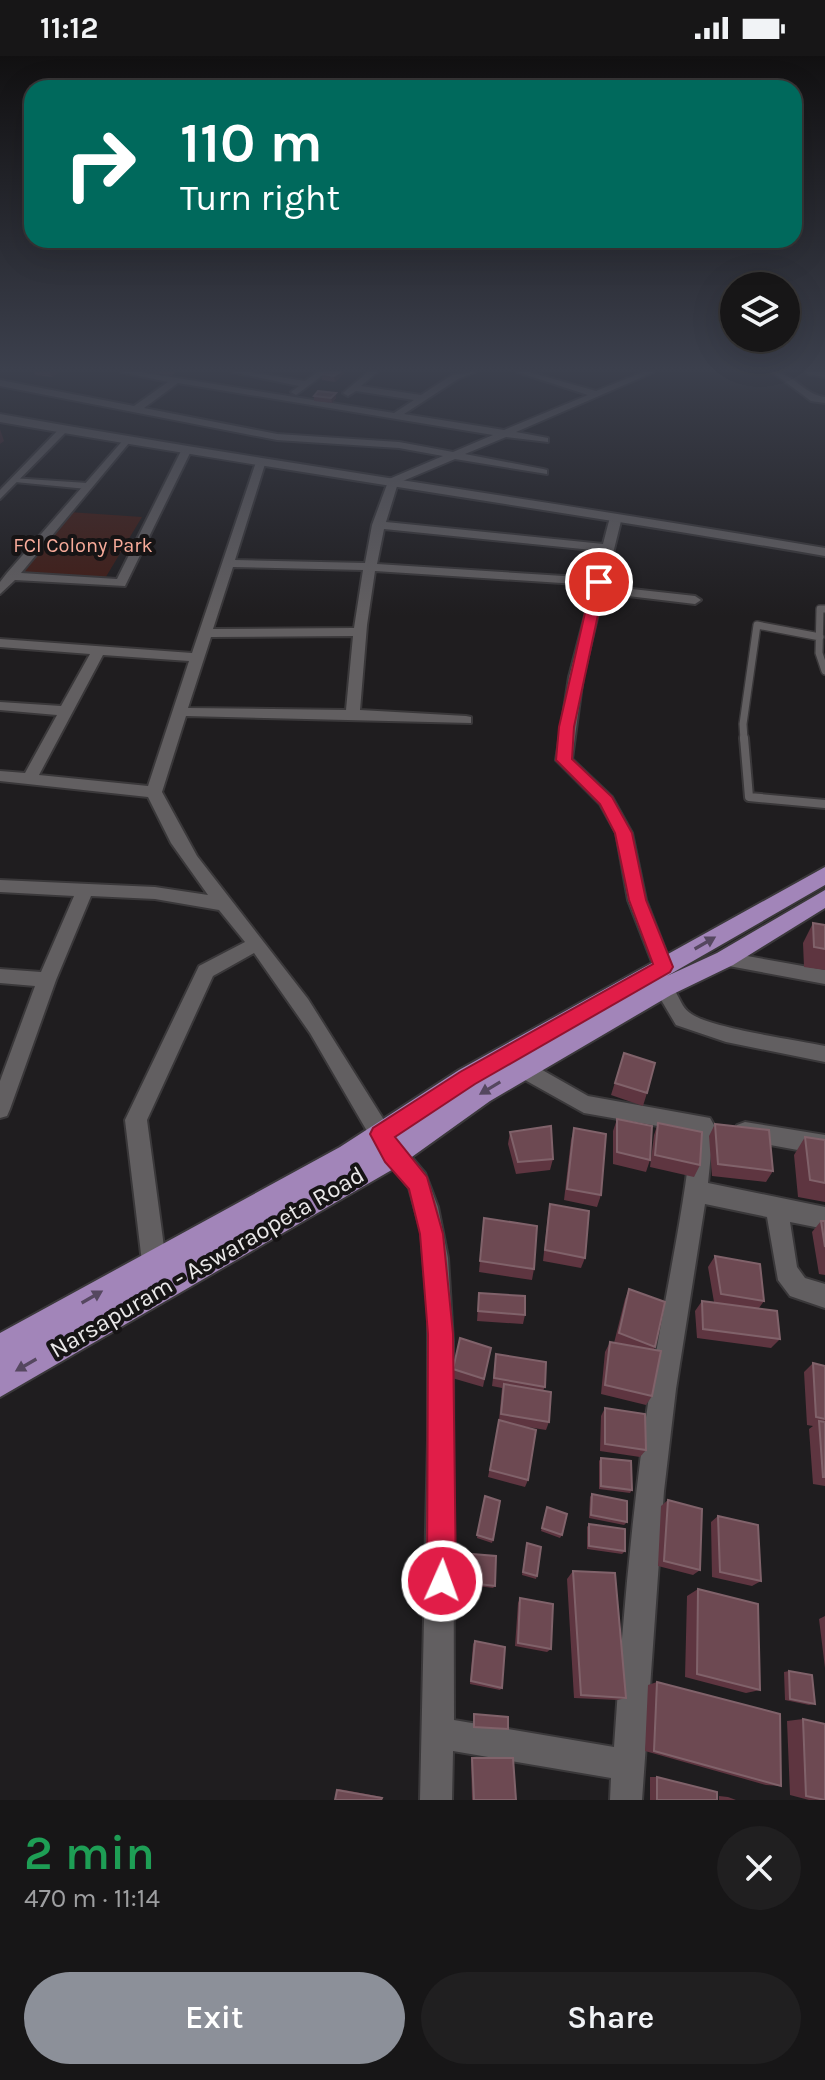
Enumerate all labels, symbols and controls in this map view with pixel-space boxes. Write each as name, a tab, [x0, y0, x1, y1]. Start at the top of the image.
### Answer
text: 11:12	[40, 10, 98, 46]
text: 110 m	[180, 110, 323, 175]
icon: right	[48, 112, 152, 216]
text: Turn right	[180, 177, 340, 219]
map controls	[720, 272, 800, 352]
button: layers	[720, 272, 800, 352]
park label: FCI Colony Park	[13, 534, 153, 557]
pin	[565, 548, 633, 616]
icon: arrive	[577, 560, 621, 604]
one-way arrow	[693, 936, 716, 950]
one-way arrow	[479, 1081, 501, 1095]
street label: Narsapuram - Aswaraopeta Road	[45, 1160, 369, 1364]
one-way arrow	[81, 1290, 103, 1304]
one-way arrow	[15, 1358, 37, 1372]
position arrow	[400, 1539, 484, 1623]
text: 2 min	[24, 1825, 155, 1881]
button: close	[717, 1826, 801, 1910]
text: 470 m · 11:14	[24, 1883, 160, 1914]
button: Exit	[24, 1972, 405, 2064]
button: Share	[421, 1972, 801, 2064]

